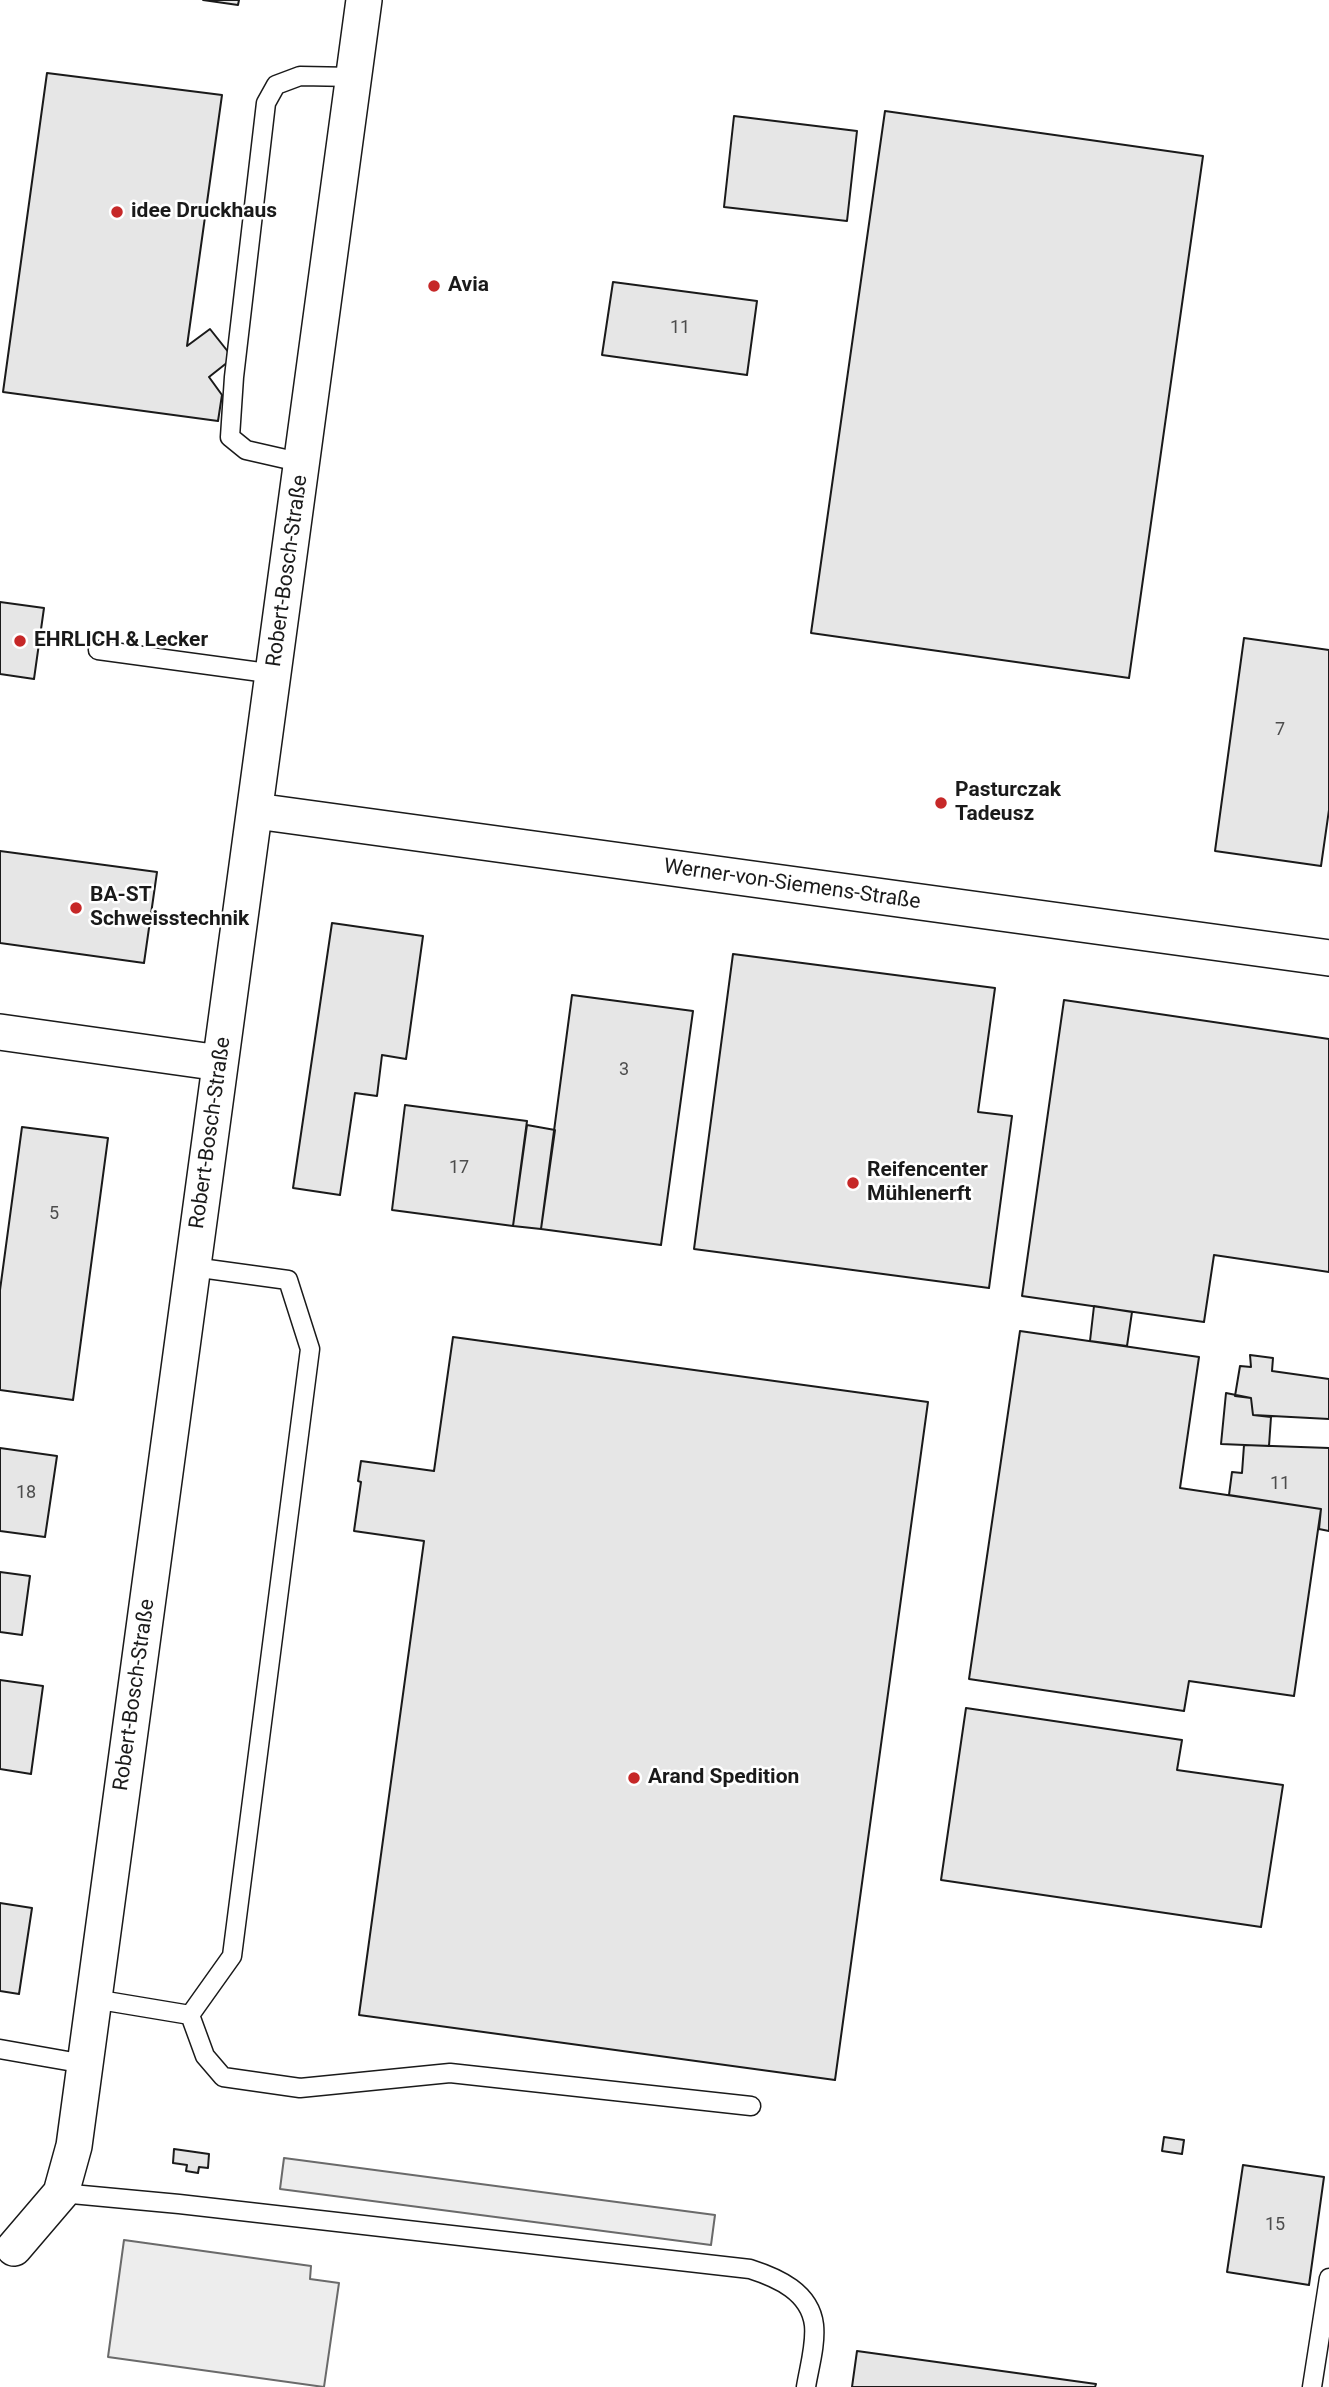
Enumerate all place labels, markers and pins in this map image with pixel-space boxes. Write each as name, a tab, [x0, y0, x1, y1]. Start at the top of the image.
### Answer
place label: idee Druckhaus	[131, 199, 277, 225]
marker: idee Druckhaus	[109, 204, 125, 220]
place label: Avia	[448, 273, 489, 299]
marker: Avia	[426, 278, 442, 294]
place label: EHRLICH & Lecker	[34, 628, 208, 654]
marker: EHRLICH & Lecker	[12, 633, 28, 649]
place label: Pasturczak Tadeusz	[955, 778, 1061, 828]
marker: Pasturczak Tadeusz	[933, 795, 949, 811]
place label: BA-ST Schweisstechnik	[90, 883, 249, 933]
marker: BA-ST Schweisstechnik	[68, 900, 84, 916]
place label: Reifencenter Mühlenerft	[867, 1158, 988, 1208]
marker: Reifencenter Mühlenerft	[845, 1175, 861, 1191]
place label: Arand Spedition	[648, 1765, 799, 1791]
marker: Arand Spedition	[626, 1770, 642, 1786]

